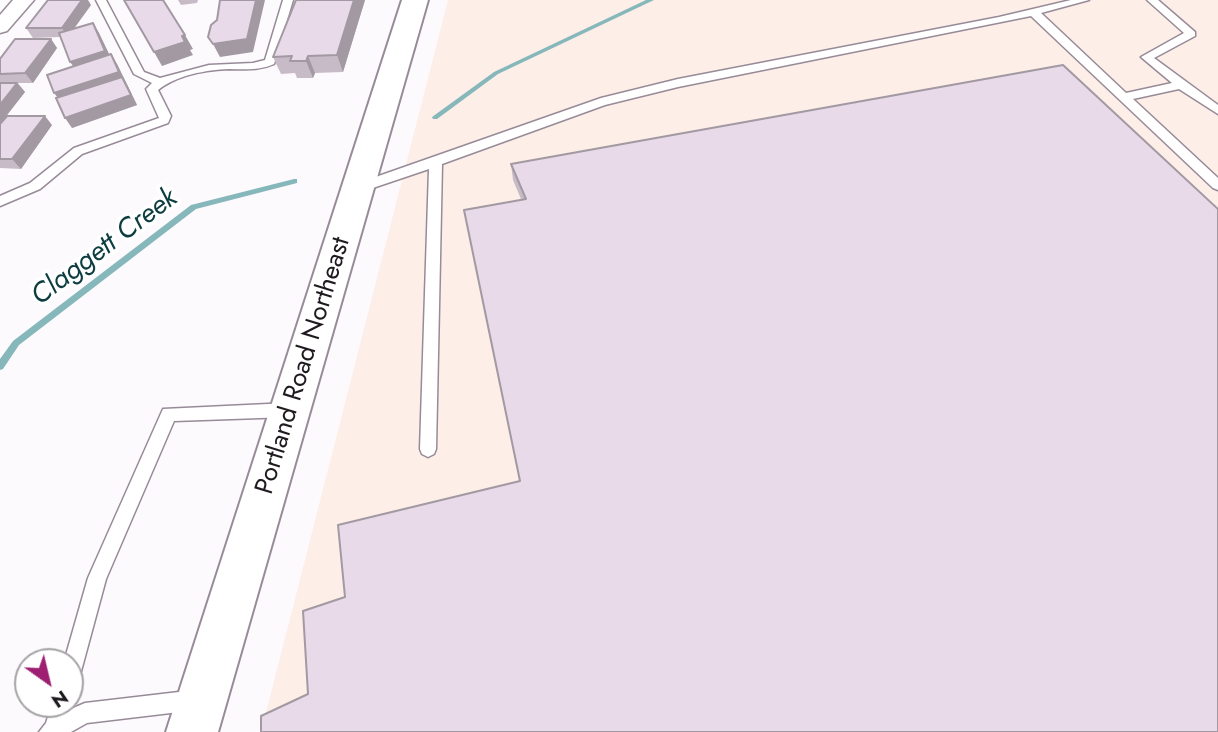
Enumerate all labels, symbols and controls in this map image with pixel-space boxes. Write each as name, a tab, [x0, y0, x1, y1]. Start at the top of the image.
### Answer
water label: Claggett Creek	[25, 182, 185, 314]
street label: Portland Road Northeast	[250, 234, 358, 498]
north arrow	[14, 648, 84, 718]
text: N	[46, 684, 74, 715]

